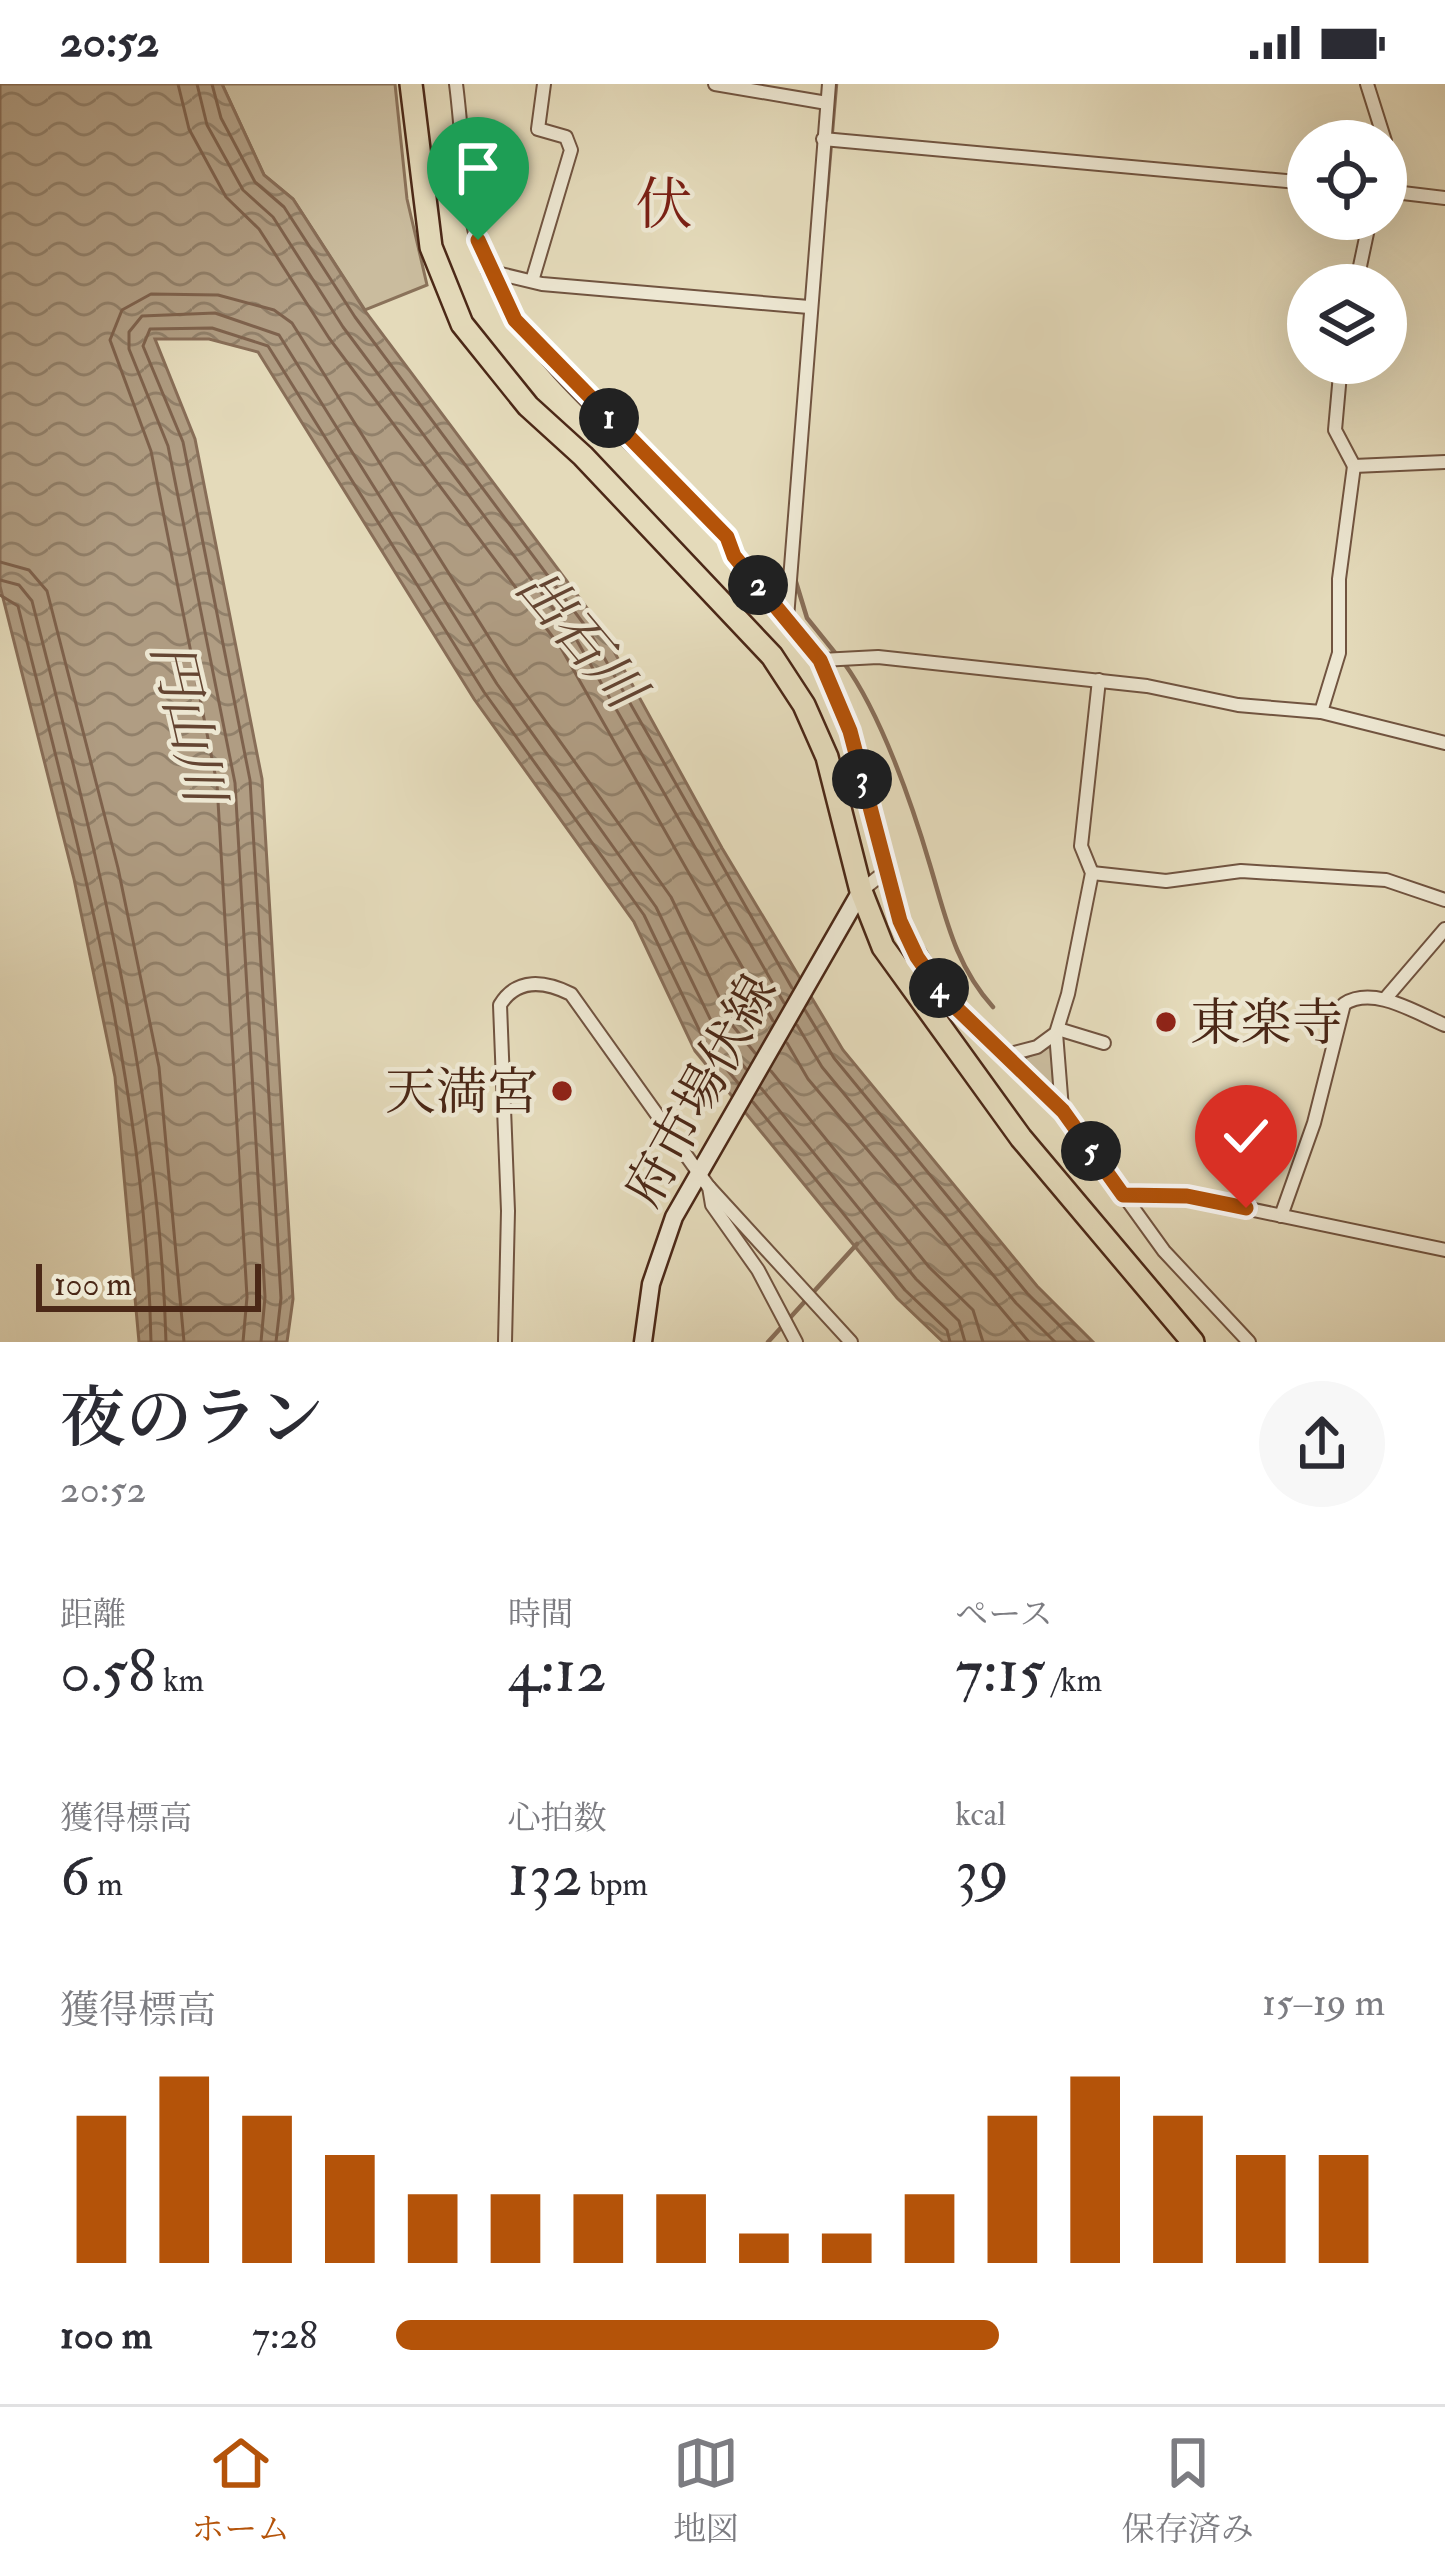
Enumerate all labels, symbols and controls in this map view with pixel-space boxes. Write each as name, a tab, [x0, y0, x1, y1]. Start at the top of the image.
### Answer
text: 20:52	[60, 14, 159, 70]
pin	[427, 117, 529, 240]
map controls	[1287, 120, 1407, 384]
button: locate	[1287, 120, 1407, 240]
icon: arrive	[445, 135, 511, 201]
district label: 伏	[636, 170, 693, 242]
button: layers	[1287, 264, 1407, 384]
pin: 1	[579, 388, 639, 448]
text: 1	[603, 397, 615, 438]
water label: 出石川	[501, 554, 661, 726]
pin: 2	[728, 555, 788, 615]
text: 2	[750, 564, 766, 605]
water label: 円山川	[136, 636, 240, 814]
pin: 3	[832, 749, 892, 809]
text: 3	[856, 758, 868, 799]
pin: 4	[909, 958, 969, 1018]
street label: 府市場伏線	[612, 964, 792, 1218]
text: 4	[930, 967, 948, 1008]
place label: 東楽寺	[1190, 992, 1343, 1056]
marker: 東楽寺	[1153, 1009, 1179, 1035]
place label: 天満宮	[385, 1061, 538, 1125]
marker: 天満宮	[549, 1078, 575, 1104]
pin	[1195, 1085, 1297, 1208]
icon: check	[1213, 1103, 1279, 1169]
pin: 5	[1061, 1121, 1121, 1181]
text: 5	[1084, 1130, 1098, 1171]
scale bar	[36, 1258, 261, 1311]
text: 100 m	[54, 1264, 132, 1305]
text: 夜のラン	[60, 1378, 324, 1461]
button: share	[1259, 1381, 1385, 1507]
text: 20:52	[60, 1465, 146, 1514]
text: 距離	[60, 1594, 126, 1635]
text: 時間	[508, 1594, 574, 1635]
text: ペース	[955, 1594, 1053, 1635]
text: 0.58	[60, 1635, 156, 1710]
text: 4:12	[508, 1635, 607, 1710]
text: 7:15	[955, 1635, 1045, 1710]
text: km	[156, 1660, 204, 1701]
text: /km	[1045, 1660, 1102, 1701]
text: kcal	[955, 1794, 1006, 1835]
text: 獲得標高	[60, 1798, 192, 1839]
text: 心拍数	[508, 1798, 607, 1839]
text: 39	[955, 1835, 1009, 1910]
text: 6	[60, 1839, 90, 1914]
text: 132	[508, 1839, 583, 1914]
text: m	[90, 1864, 123, 1905]
text: bpm	[583, 1864, 648, 1905]
text: 15–19 m	[1262, 1978, 1385, 2027]
text: 獲得標高	[60, 1986, 216, 2035]
text: 100 m	[60, 2311, 152, 2360]
text: 7:28	[252, 2311, 318, 2360]
tab: ホーム	[191, 2430, 290, 2550]
tab: 地図	[673, 2430, 739, 2550]
tab: 保存済み	[1122, 2430, 1254, 2550]

